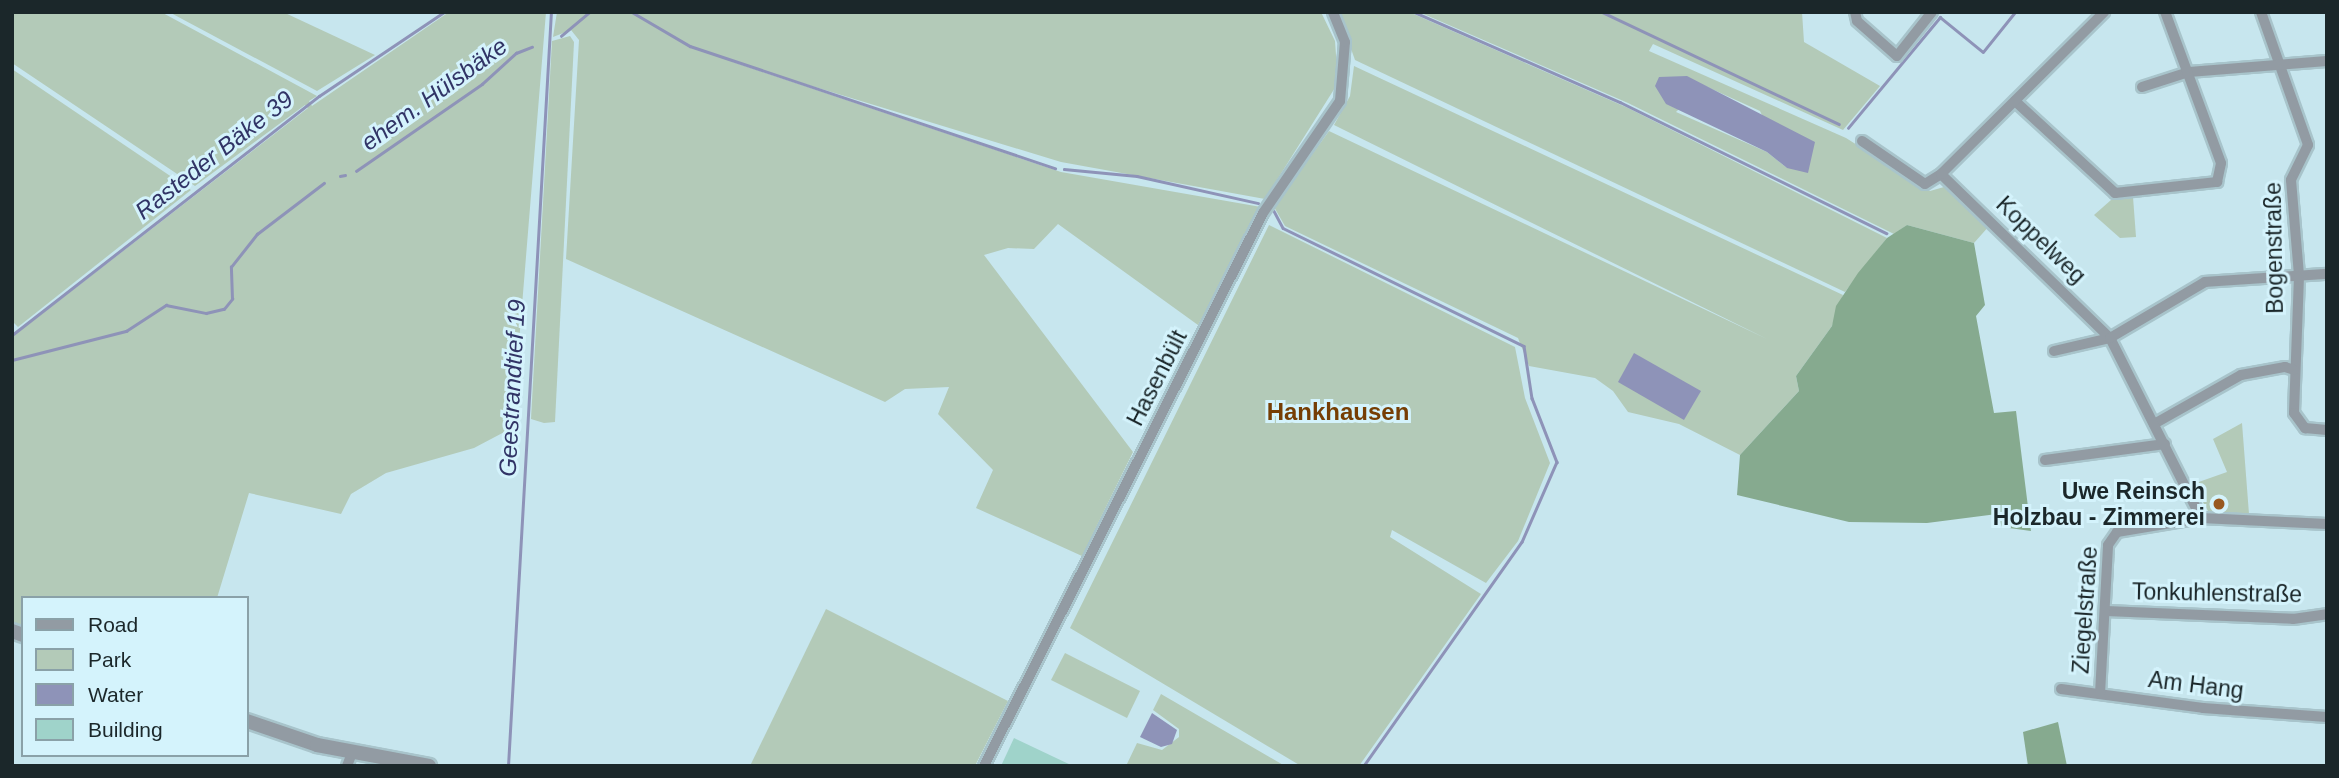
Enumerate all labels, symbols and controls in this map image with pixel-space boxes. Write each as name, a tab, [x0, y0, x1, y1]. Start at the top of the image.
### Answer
water label: ehem. Hülsbäke	[355, 31, 513, 157]
water label: Rasteder Bäke 39	[129, 85, 299, 225]
street label: Bogenstraße	[2259, 182, 2289, 314]
street label: Koppelweg	[1990, 191, 2092, 289]
water label: Geestrandtief 19	[493, 299, 531, 477]
street label: Hasenbült	[1121, 326, 1193, 430]
district label: Hankhausen	[1267, 398, 1409, 426]
place label: Uwe Reinsch Holzbau - Zimmerei	[1993, 477, 2205, 531]
marker: Uwe Reinsch Holzbau - Zimmerei	[2211, 496, 2227, 512]
street label: Ziegelstraße	[2067, 545, 2103, 675]
street label: Tonkuhlenstraße	[2132, 578, 2302, 608]
legend	[21, 596, 248, 757]
text: Road	[88, 613, 138, 636]
text: Park	[88, 648, 131, 671]
street label: Am Hang	[2147, 665, 2245, 705]
text: Water	[88, 683, 143, 706]
text: Building	[88, 718, 163, 741]

